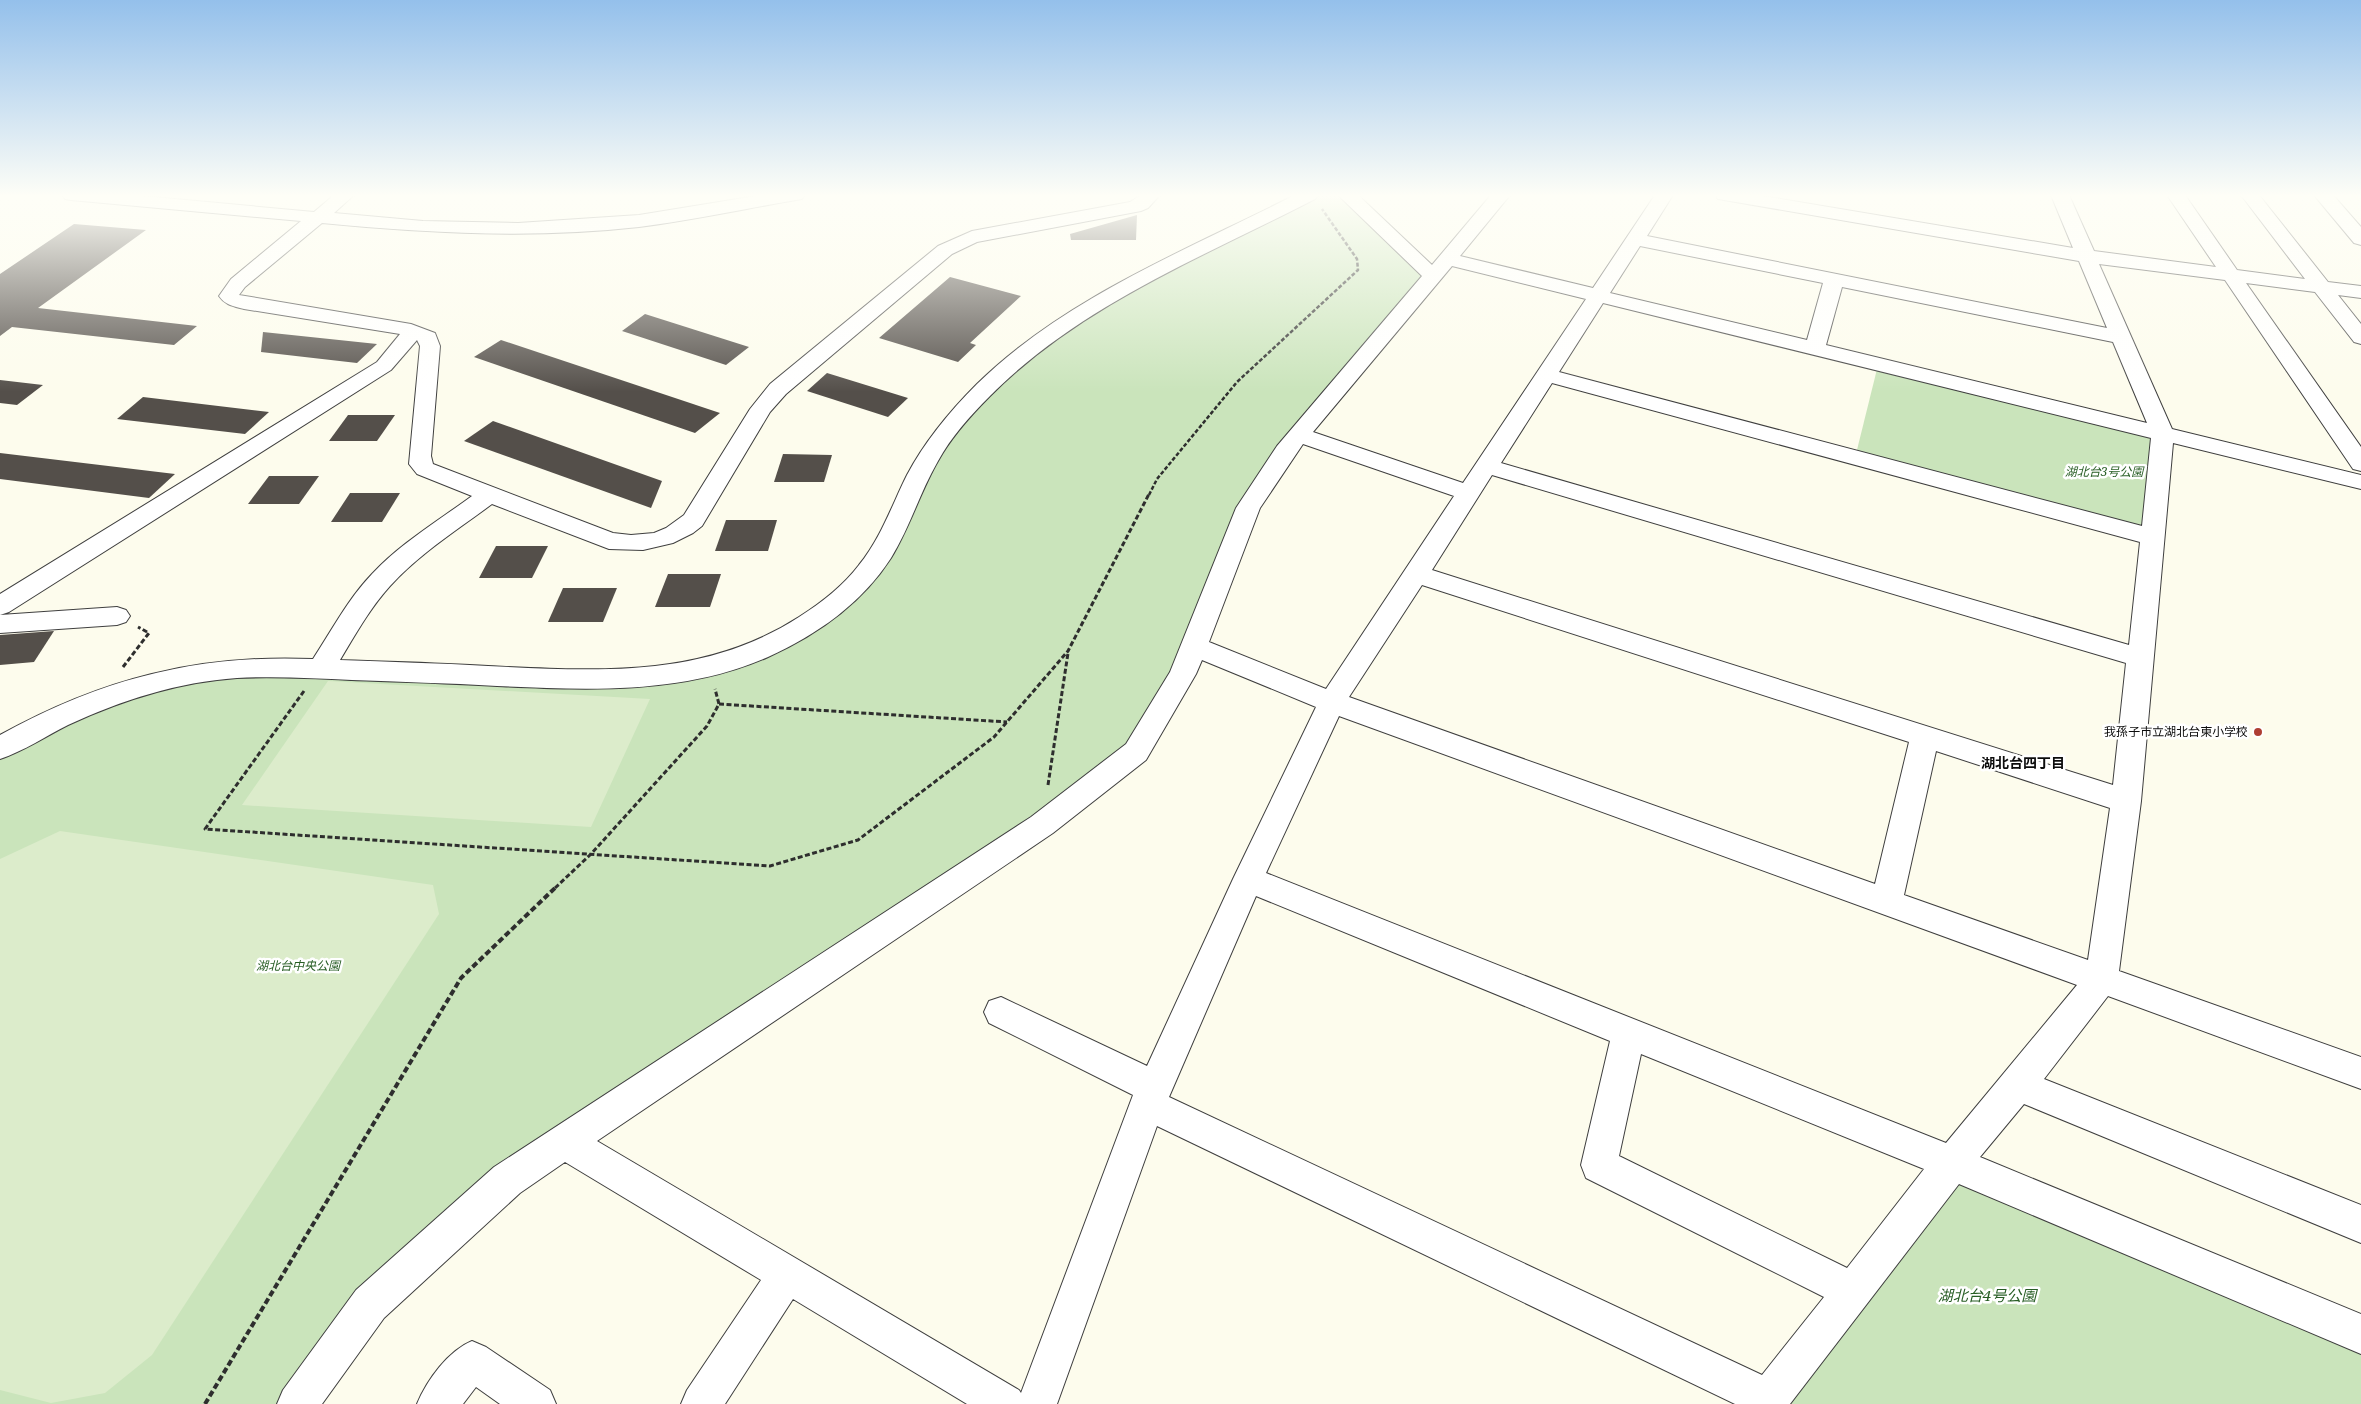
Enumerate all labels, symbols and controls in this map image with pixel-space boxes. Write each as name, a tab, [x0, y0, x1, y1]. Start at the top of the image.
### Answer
park label: 湖北台3号公園	[2065, 463, 2145, 480]
place label: 我孫子市立湖北台東小学校	[2104, 723, 2248, 740]
marker: 我孫子市立湖北台東小学校	[2252, 726, 2264, 738]
district label: 湖北台四丁目	[1981, 753, 2065, 772]
park label: 湖北台中央公園	[256, 957, 342, 974]
park label: 湖北台4号公園	[1938, 1285, 2038, 1305]

